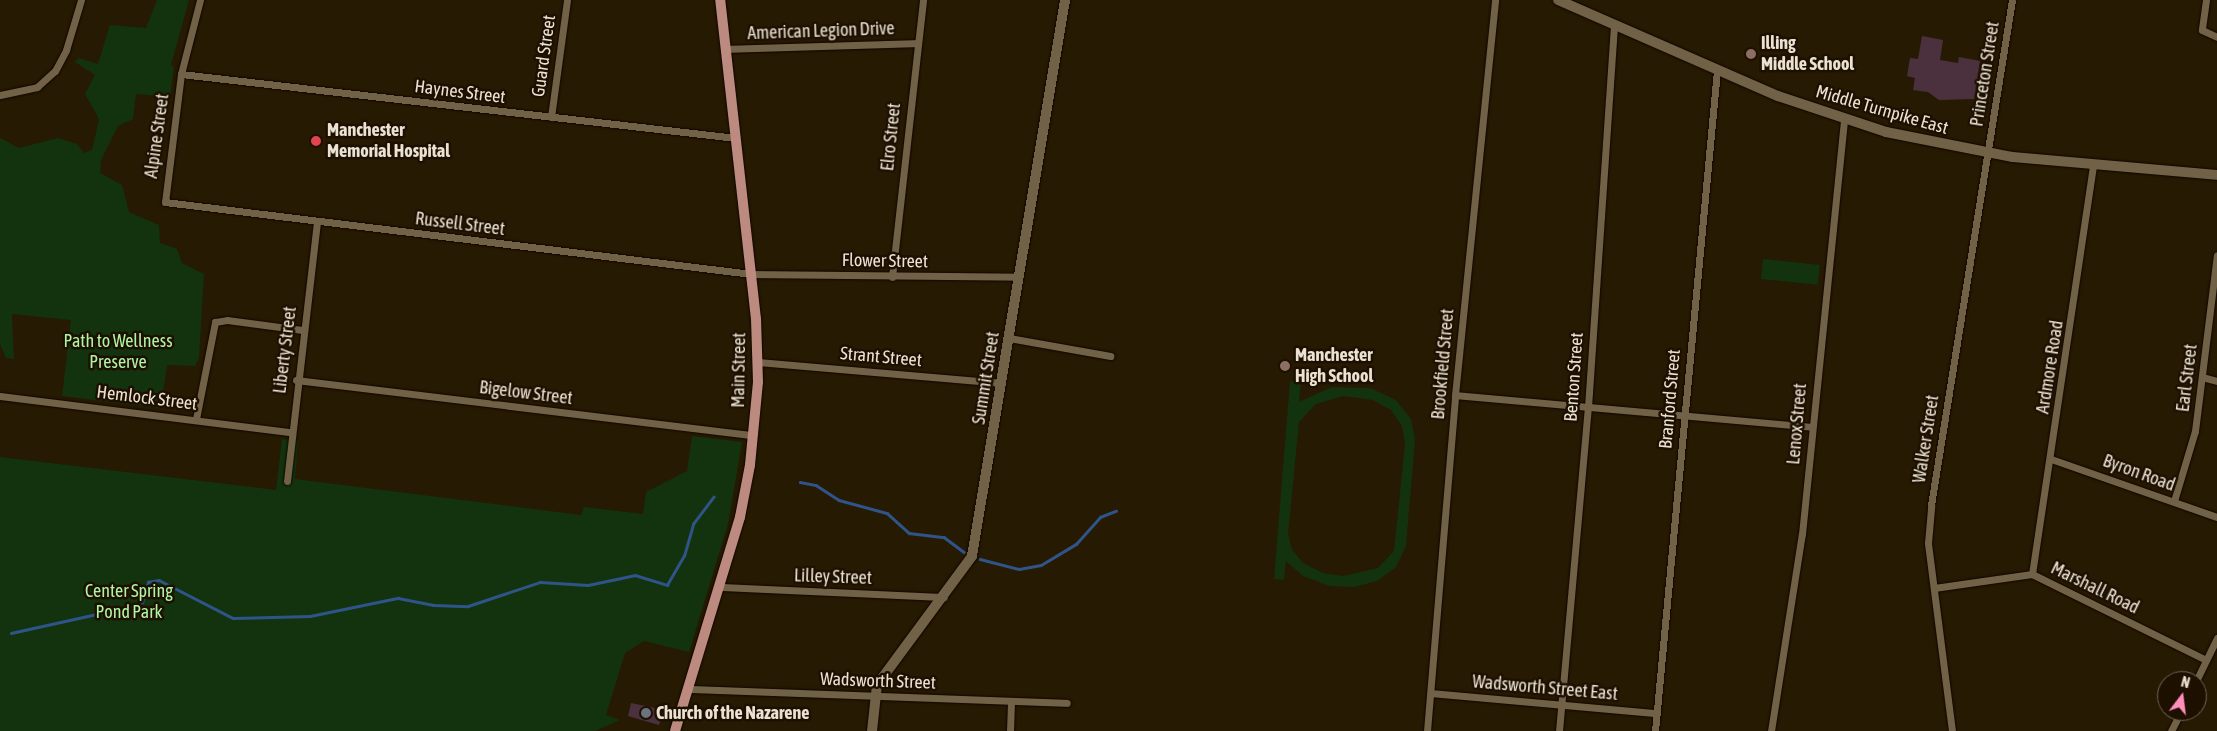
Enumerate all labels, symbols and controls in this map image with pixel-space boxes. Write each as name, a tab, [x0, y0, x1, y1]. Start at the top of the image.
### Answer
street label: Guard Street	[528, 14, 560, 98]
street label: American Legion Drive	[747, 18, 895, 44]
street label: Princeton Street	[1966, 20, 2004, 128]
place label: Illing Middle School	[1761, 33, 1854, 76]
marker: Illing Middle School	[1745, 48, 1757, 60]
street label: Haynes Street	[413, 76, 507, 108]
street label: Middle Turnpike East	[1813, 81, 1951, 139]
street label: Alpine Street	[140, 92, 174, 180]
street label: Elro Street	[877, 102, 905, 172]
place label: Manchester Memorial Hospital	[327, 120, 450, 162]
marker: Manchester Memorial Hospital	[309, 134, 323, 148]
street label: Russell Street	[414, 208, 506, 240]
street label: Flower Street	[842, 249, 928, 273]
street label: Liberty Street	[269, 305, 301, 395]
street label: Brookfield Street	[1427, 308, 1459, 420]
street label: Ardmore Road	[2032, 319, 2068, 415]
street label: Summit Street	[968, 330, 1004, 426]
park label: Path to Wellness Preserve	[64, 331, 172, 374]
street label: Main Street	[728, 332, 750, 408]
street label: Benton Street	[1560, 332, 1588, 422]
street label: Strant Street	[839, 343, 923, 371]
street label: Earl Street	[2172, 343, 2202, 413]
place label: Manchester High School	[1295, 345, 1373, 388]
street label: Branford Street	[1655, 348, 1685, 450]
marker: Manchester High School	[1279, 360, 1291, 372]
street label: Bigelow Street	[478, 377, 574, 409]
street label: Hemlock Street	[95, 381, 199, 415]
street label: Lenox Street	[1783, 383, 1811, 465]
street label: Walker Street	[1908, 394, 1944, 484]
street label: Byron Road	[2100, 450, 2178, 496]
street label: Marshall Road	[2047, 557, 2143, 619]
street label: Lilley Street	[794, 565, 872, 589]
park label: Center Spring Pond Park	[85, 581, 173, 624]
street label: Wadsworth Street	[820, 668, 936, 694]
street label: Wadsworth Street East	[1471, 671, 1619, 705]
north arrow	[2157, 671, 2207, 721]
text: N	[2180, 674, 2192, 691]
place label: Church of the Nazarene	[656, 702, 809, 724]
marker: Church of the Nazarene	[640, 707, 652, 719]

